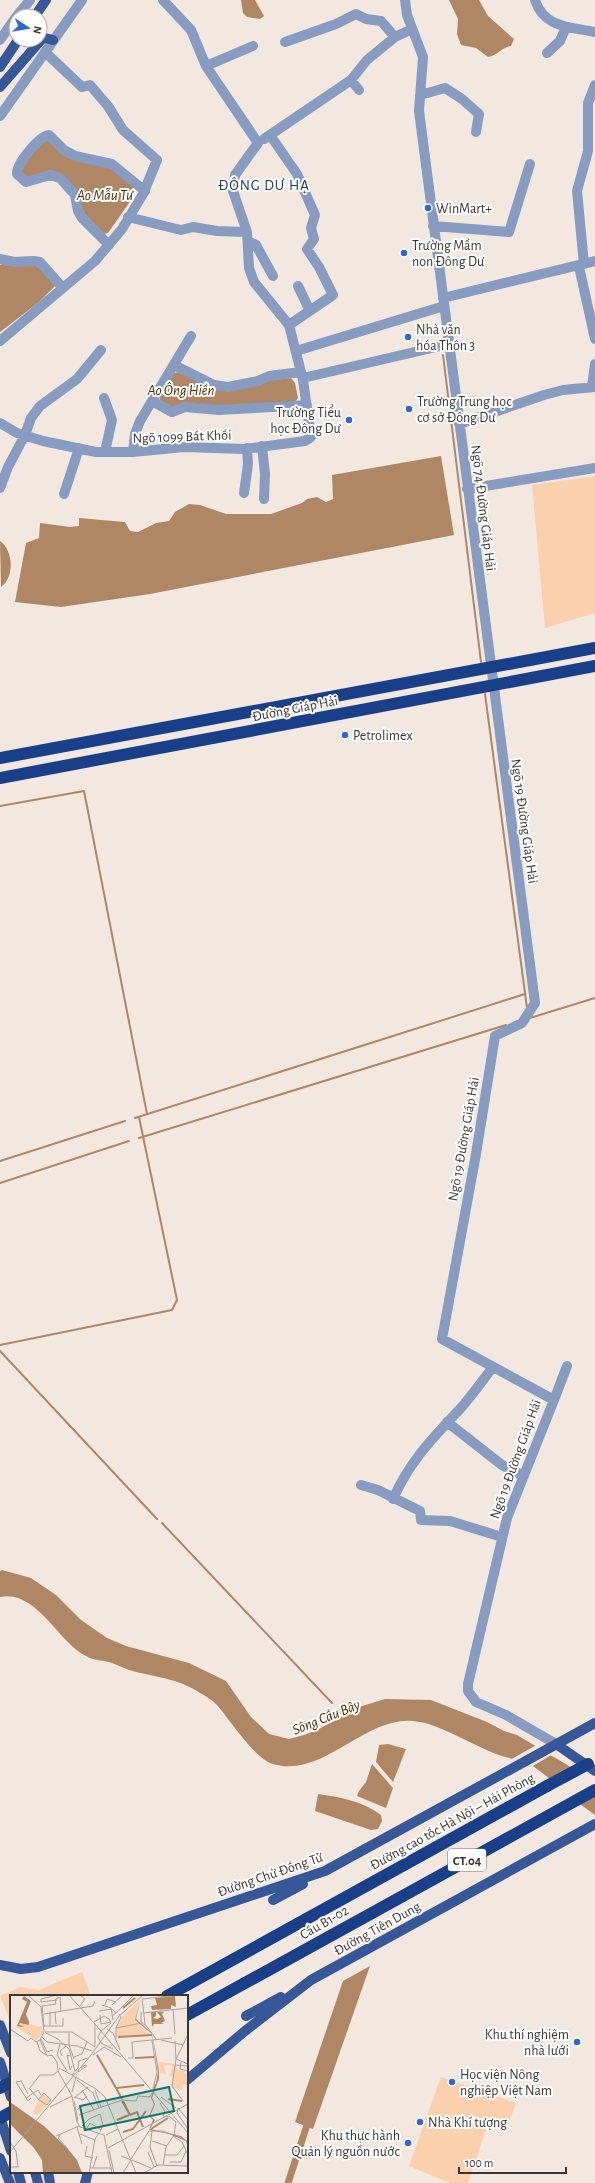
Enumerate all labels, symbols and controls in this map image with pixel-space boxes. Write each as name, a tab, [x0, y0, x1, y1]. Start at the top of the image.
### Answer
north arrow	[8, 8, 48, 48]
text: N	[31, 25, 43, 35]
district label: ĐÔNG DƯ HẠ	[218, 177, 310, 193]
water label: Ao Mẫu Tư	[76, 187, 134, 203]
place label: WinMart+	[436, 202, 492, 216]
marker: WinMart+	[423, 203, 433, 213]
place label: Trường Mầm non Đông Dư	[412, 238, 485, 269]
marker: Trường Mầm non Đông Dư	[399, 248, 409, 258]
place label: Nhà văn hóa Thôn 3	[416, 323, 475, 353]
marker: Nhà văn hóa Thôn 3	[403, 332, 413, 342]
water label: Ao Ông Hiền	[146, 382, 215, 398]
place label: Trường Trung học cơ sở Đông Dư	[417, 395, 512, 425]
place label: Trường Tiểu học Đông Dư	[270, 404, 341, 436]
marker: Trường Trung học cơ sở Đông Dư	[404, 404, 414, 414]
marker: Trường Tiểu học Đông Dư	[344, 415, 354, 425]
street label: Ngõ 1099 Bát Khối	[132, 427, 232, 446]
street label: Ngõ 74 Đường Giáp Hải	[468, 444, 498, 572]
street label: Đường Giáp Hải	[251, 694, 339, 724]
place label: Petrolimex	[353, 729, 413, 743]
marker: Petrolimex	[340, 730, 350, 740]
street label: Ngõ 19 Đường Giáp Hải	[508, 758, 540, 884]
street label: Ngõ 19 Đường Giáp Hải	[446, 1076, 482, 1202]
street label: Ngõ 19 Đường Giáp Hải	[488, 1398, 544, 1521]
water label: Sông Cầu Bây	[290, 1697, 363, 1738]
street label: Đường cao tốc Hà Nội – Hải Phòng	[367, 1770, 537, 1873]
street label: Đường Chử Đồng Tử	[216, 1849, 325, 1900]
road number: CT.04	[448, 1849, 486, 1871]
street label: Đường Tiên Dung	[332, 1899, 423, 1958]
street label: Cầu B1-02	[297, 1903, 351, 1942]
inset map	[10, 1995, 188, 2173]
place label: Khu thí nghiệm nhà lưới	[485, 2028, 569, 2058]
marker: Khu thí nghiệm nhà lưới	[572, 2037, 582, 2047]
place label: Học viện Nông nghiệp Việt Nam	[460, 2068, 552, 2098]
marker: Học viện Nông nghiệp Việt Nam	[447, 2077, 457, 2087]
place label: Nhà Khí tượng	[428, 2116, 507, 2130]
marker: Nhà Khí tượng	[415, 2117, 425, 2127]
place label: Khu thực hành Quản lý nguồn nước	[291, 2129, 401, 2159]
marker: Khu thực hành Quản lý nguồn nước	[403, 2138, 413, 2148]
scale bar	[459, 2149, 566, 2175]
text: 100 m	[465, 2157, 493, 2169]

